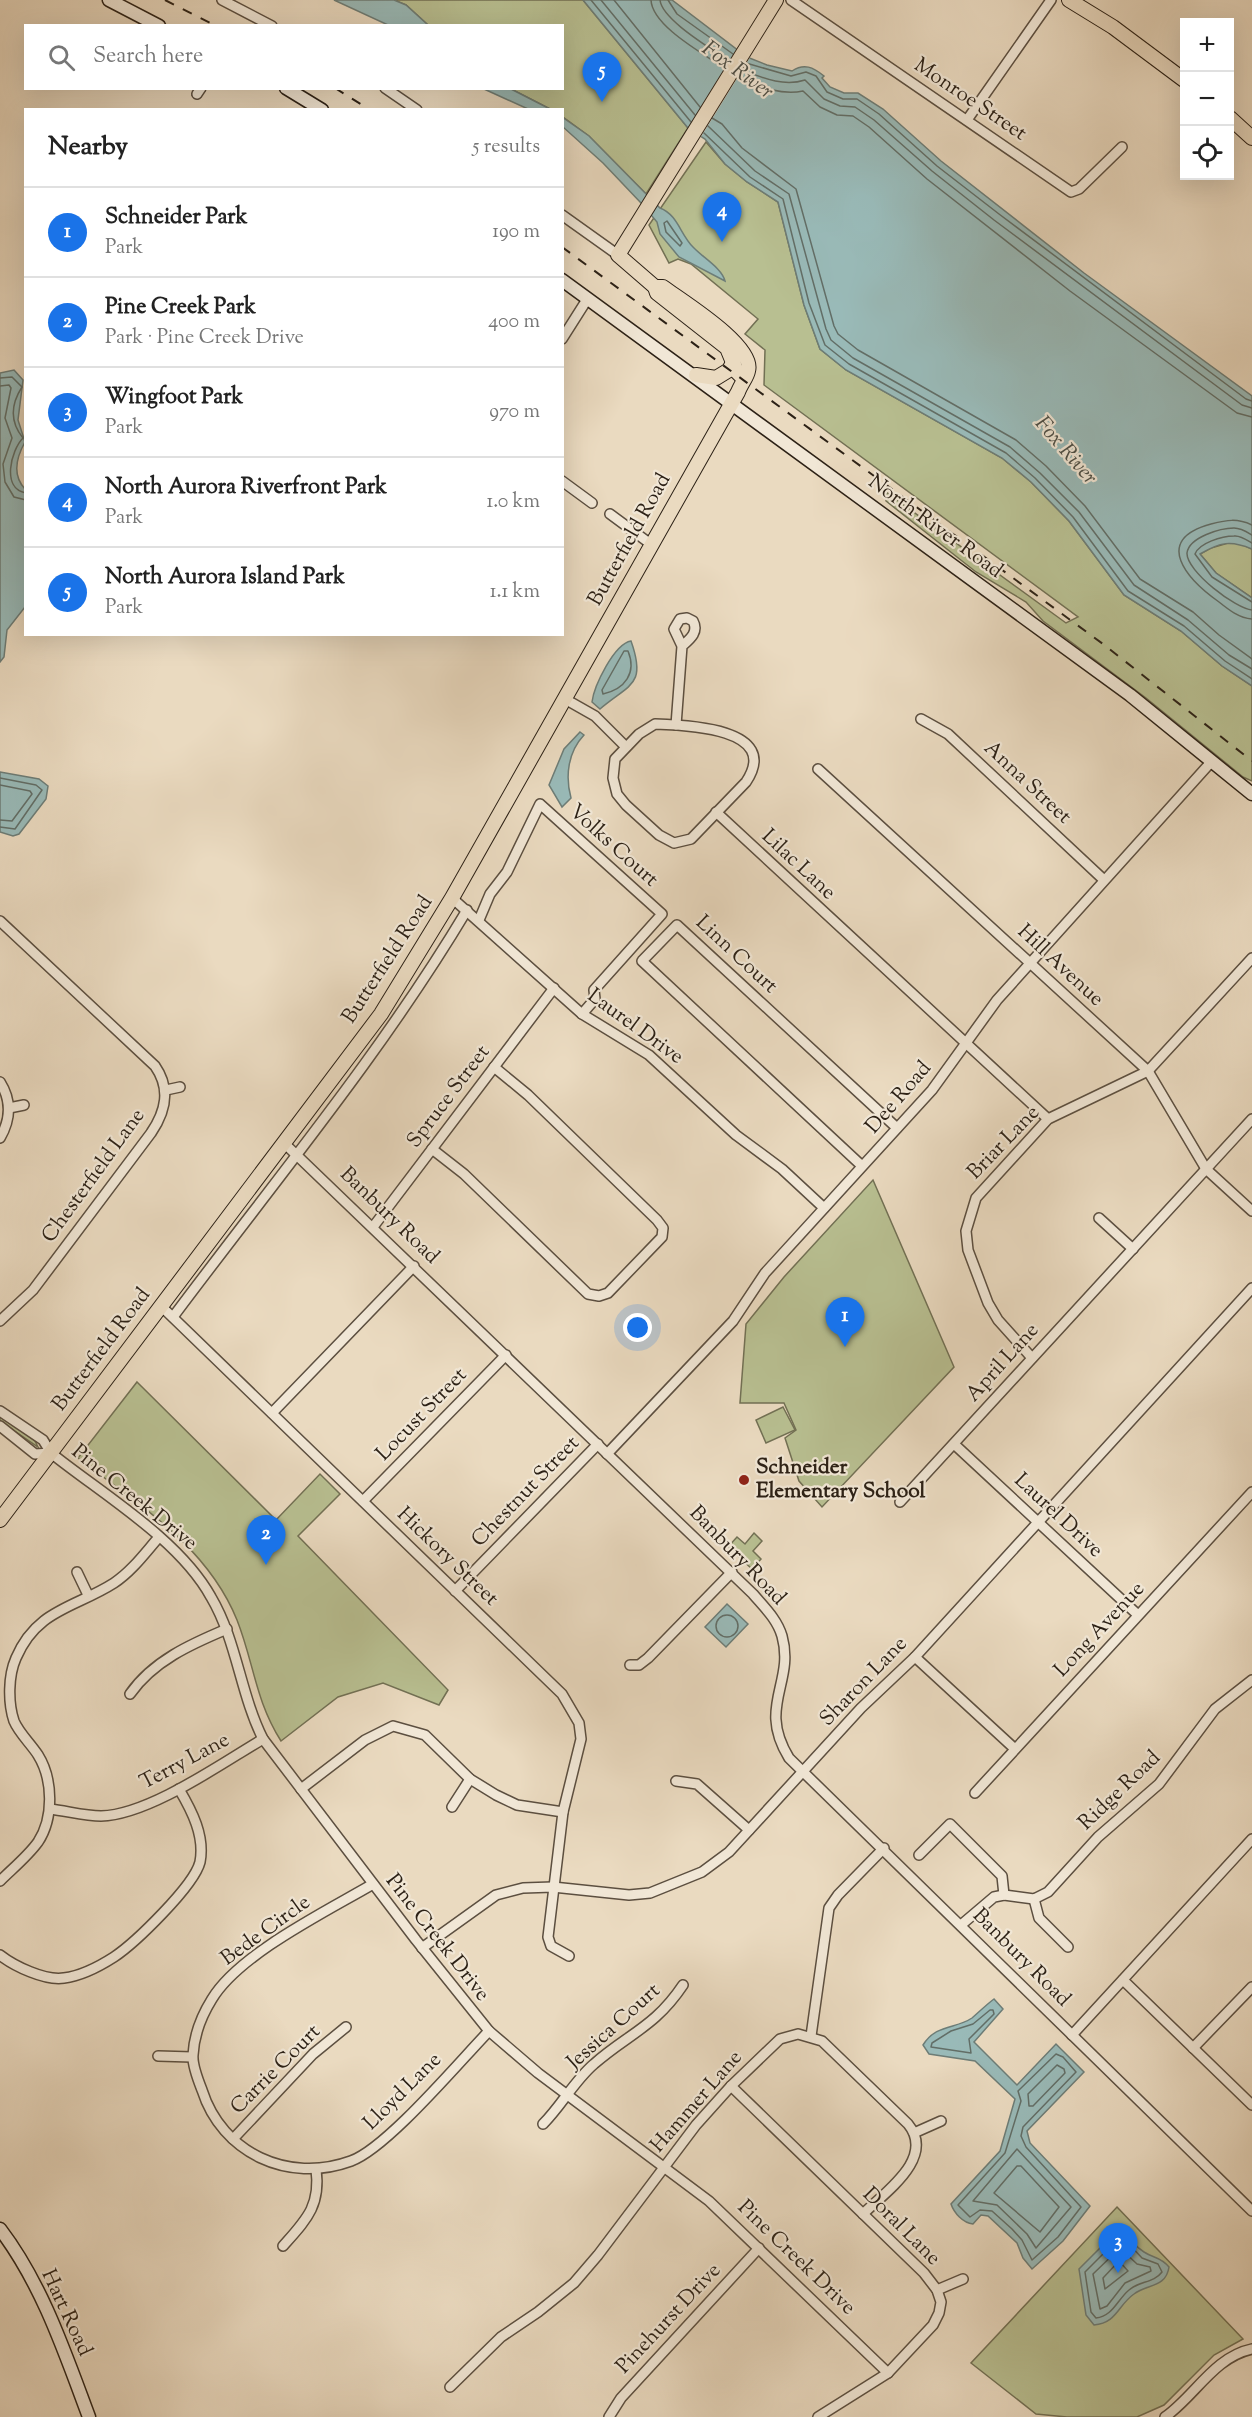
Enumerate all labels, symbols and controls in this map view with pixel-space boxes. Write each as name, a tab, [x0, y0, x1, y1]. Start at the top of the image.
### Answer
map controls	[1180, 18, 1234, 180]
button: +	[1180, 18, 1234, 72]
search box	[24, 24, 564, 90]
water label: Fox River	[694, 34, 780, 108]
icon: search	[45, 41, 78, 74]
text: Search here	[93, 41, 203, 73]
street label: Monroe Street	[908, 51, 1032, 149]
pin: 5	[582, 52, 622, 102]
button: −	[1180, 72, 1234, 126]
button: locate	[1180, 126, 1234, 180]
text: Nearby	[48, 129, 128, 166]
text: 5 results	[473, 133, 540, 162]
pin: 4	[702, 192, 742, 242]
text: Schneider Park	[105, 202, 248, 234]
text: 1	[64, 218, 71, 247]
text: 190 m	[492, 218, 540, 247]
text: Park	[105, 234, 143, 263]
text: Pine Creek Park	[105, 292, 256, 324]
text: 2	[63, 308, 72, 337]
text: 400 m	[488, 308, 540, 337]
text: Park · Pine Creek Drive	[105, 324, 304, 353]
text: Wingfoot Park	[105, 382, 243, 414]
text: 3	[63, 398, 72, 427]
text: 970 m	[489, 398, 540, 427]
water label: Fox River	[1026, 409, 1104, 493]
text: Park	[105, 414, 143, 443]
street label: Butterfield Road	[581, 468, 679, 612]
street label: North River Road	[861, 468, 1009, 586]
text: North Aurora Riverfront Park	[105, 472, 387, 504]
text: 4	[62, 488, 73, 517]
text: 1.0 km	[486, 488, 540, 517]
text: Park	[105, 504, 143, 533]
text: North Aurora Island Park	[105, 562, 345, 594]
text: 5	[64, 578, 71, 607]
text: 1.1 km	[490, 578, 540, 607]
text: Park	[105, 594, 143, 623]
street label: Anna Street	[976, 734, 1078, 832]
street label: Volks Court	[562, 798, 664, 894]
street label: Lilac Lane	[754, 823, 842, 907]
street label: Butterfield Road	[335, 890, 441, 1030]
street label: Linn Court	[688, 909, 784, 1001]
street label: Hill Avenue	[1010, 918, 1110, 1014]
street label: Laurel Drive	[581, 982, 689, 1072]
street label: Spruce Street	[400, 1039, 498, 1155]
street label: Dee Road	[859, 1055, 939, 1141]
street label: Briar Lane	[961, 1099, 1047, 1187]
street label: Chesterfield Lane	[35, 1103, 153, 1249]
street label: Banbury Road	[332, 1161, 446, 1272]
street label: Butterfield Road	[46, 1282, 158, 1418]
pin: 1	[826, 1298, 864, 1347]
your location	[623, 1313, 652, 1342]
street label: April Lane	[959, 1317, 1047, 1409]
street label: Locust Street	[370, 1361, 474, 1469]
street label: Chestnut Street	[465, 1430, 587, 1554]
street label: Pine Creek Drive	[65, 1438, 203, 1558]
place label: Schneider Elementary School	[756, 1453, 926, 1507]
street label: Laurel Drive	[1007, 1467, 1109, 1565]
marker: Schneider Elementary School	[737, 1473, 751, 1487]
street label: Banbury Road	[682, 1499, 793, 1613]
street label: Hickory Street	[389, 1501, 505, 1613]
pin: 2	[246, 1516, 286, 1565]
street label: Long Avenue	[1048, 1575, 1152, 1685]
street label: Sharon Lane	[813, 1630, 915, 1734]
street label: Terry Lane	[135, 1726, 235, 1798]
street label: Ridge Road	[1072, 1744, 1168, 1838]
street label: Pine Creek Drive	[378, 1868, 496, 2008]
street label: Bede Circle	[215, 1888, 317, 1974]
street label: Banbury Road	[965, 1902, 1077, 2014]
street label: Jessica Court	[560, 1977, 667, 2078]
street label: Carrie Court	[224, 2018, 328, 2122]
street label: Hammer Lane	[644, 2044, 750, 2160]
street label: Lloyd Lane	[357, 2046, 449, 2138]
street label: Doral Lane	[855, 2181, 947, 2273]
street label: Pine Creek Drive	[730, 2194, 862, 2322]
pin: 3	[1098, 2224, 1138, 2273]
street label: Pinehurst Drive	[610, 2257, 728, 2381]
street label: Hart Road	[33, 2265, 99, 2361]

